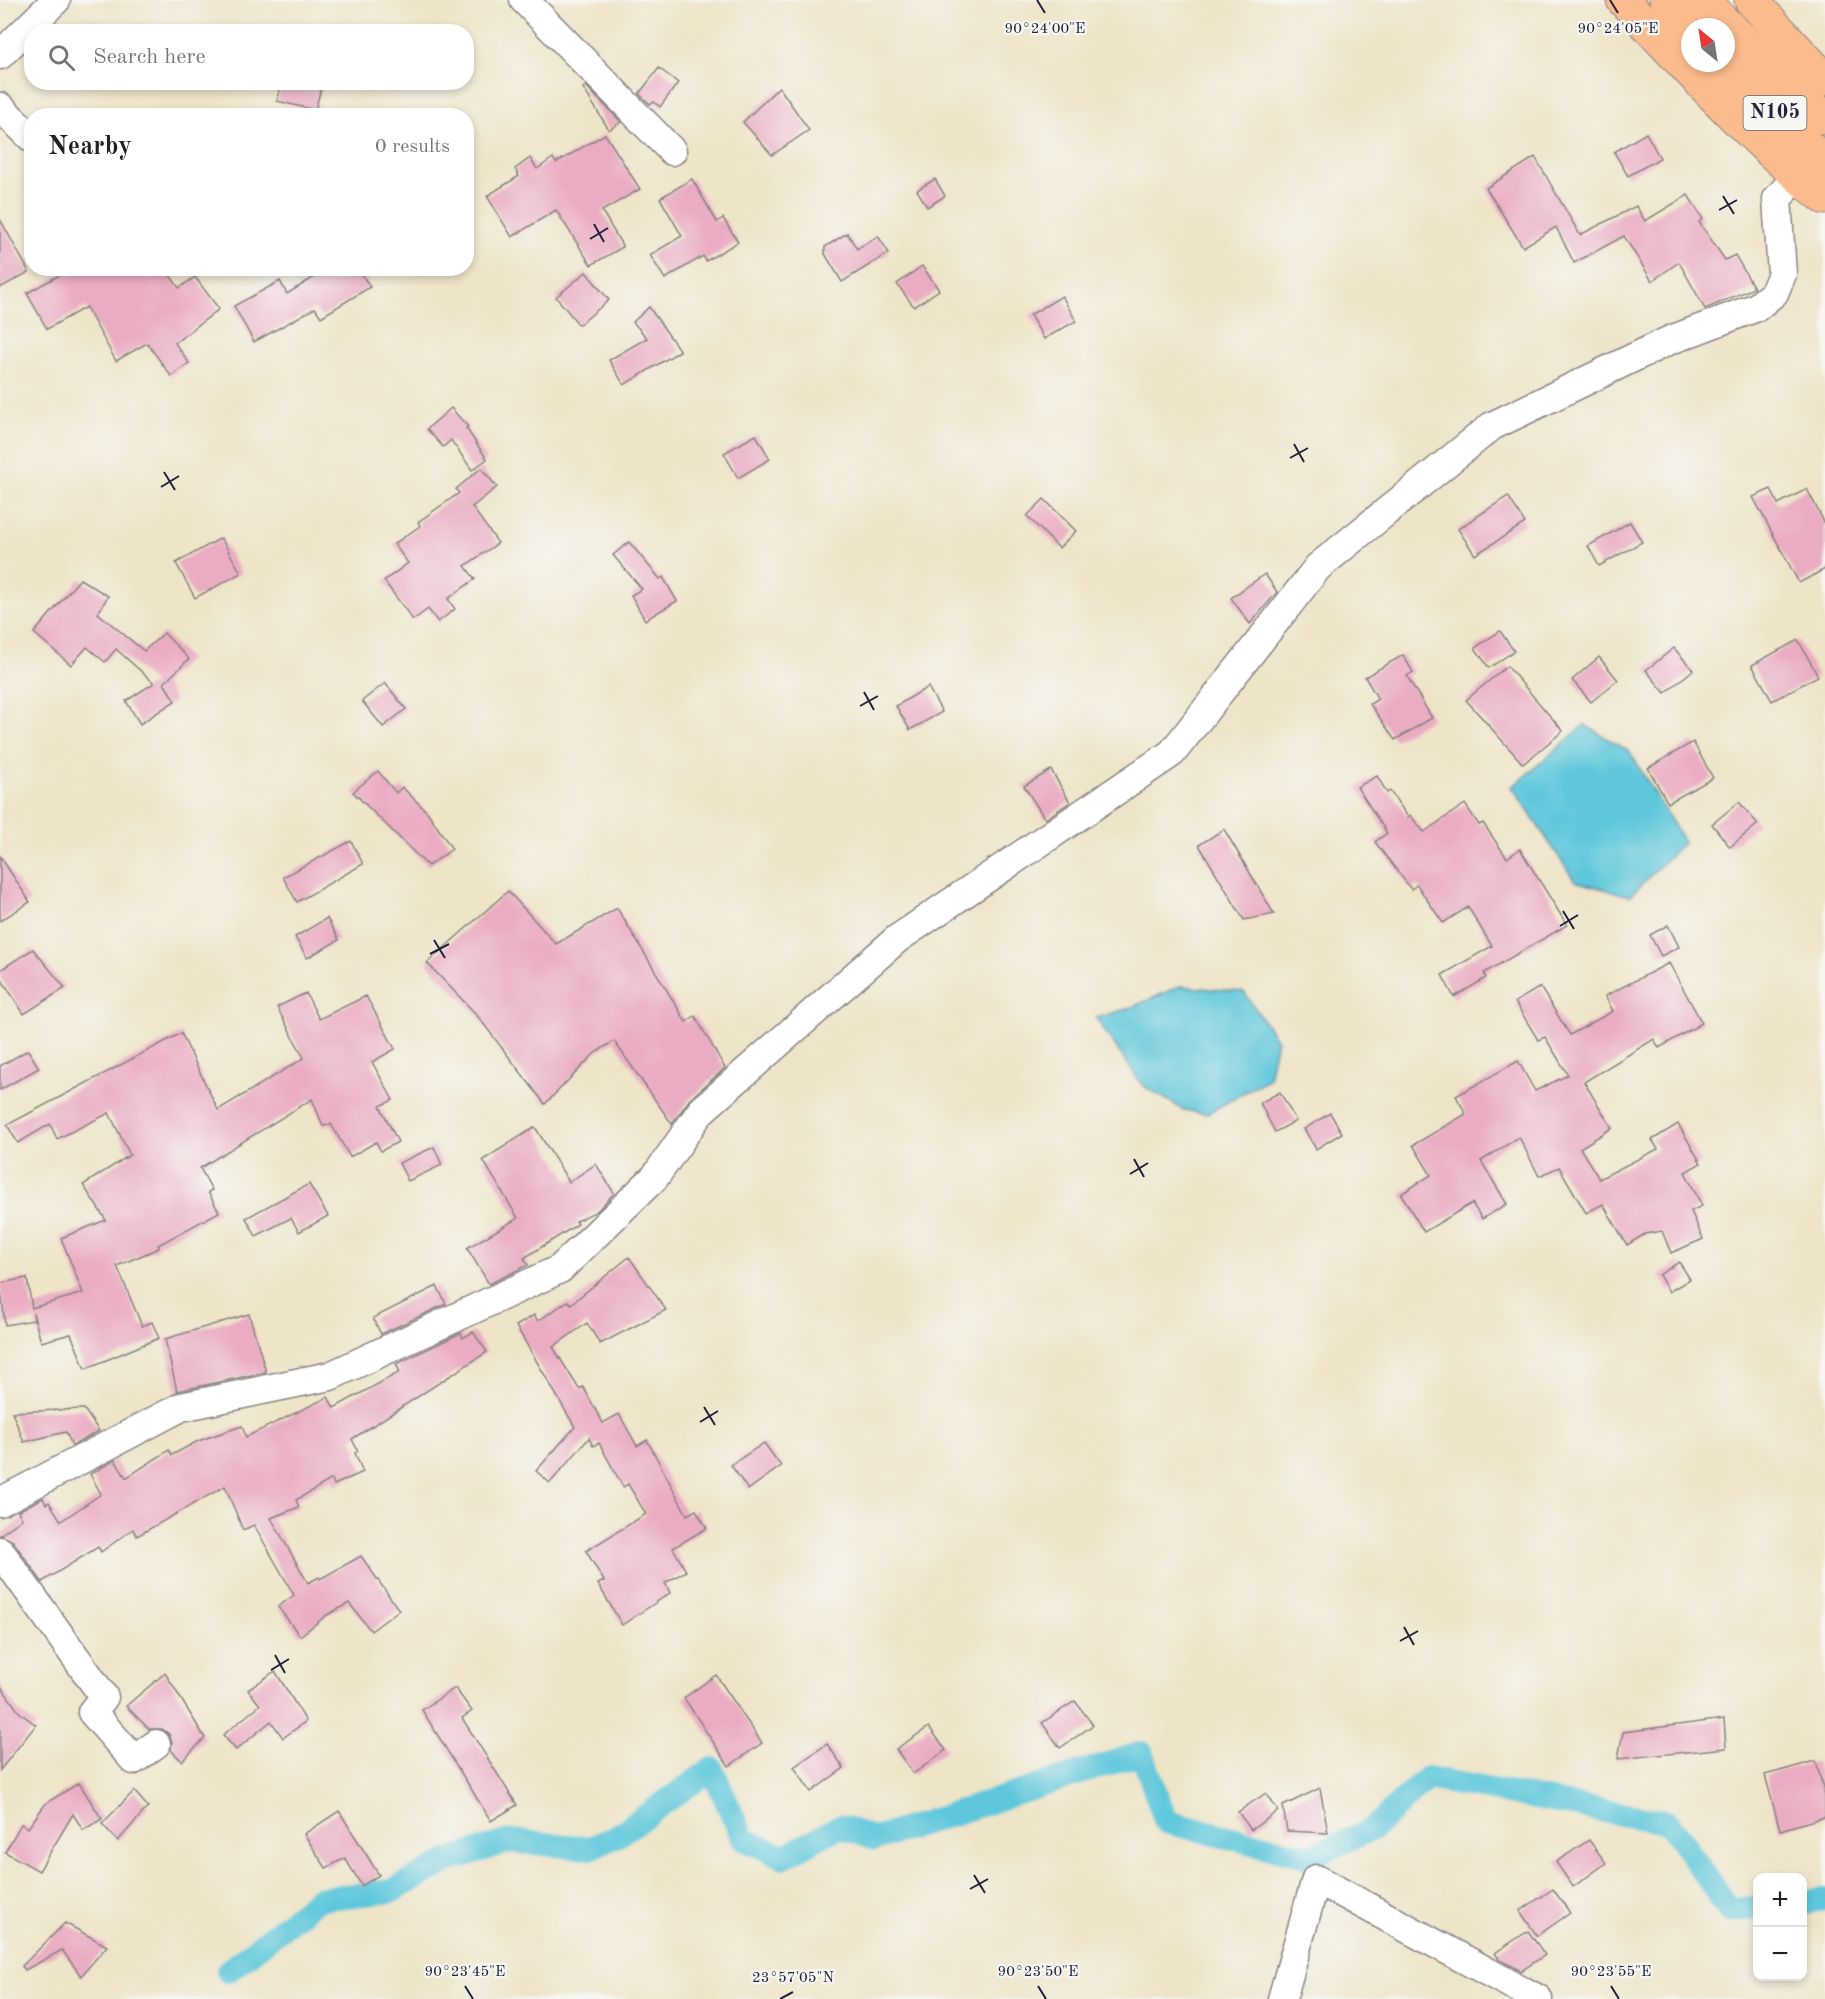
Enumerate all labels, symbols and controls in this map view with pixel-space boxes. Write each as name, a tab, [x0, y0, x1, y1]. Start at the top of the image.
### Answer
north arrow	[1681, 18, 1735, 72]
text: 90°24'00"E	[1005, 22, 1085, 37]
text: 90°24'05"E	[1578, 22, 1658, 37]
search box	[24, 24, 474, 90]
icon: search	[45, 41, 78, 74]
text: Search here	[93, 46, 206, 68]
road number: N105	[1744, 96, 1806, 130]
text: Nearby	[48, 134, 132, 160]
text: 0 results	[375, 137, 450, 157]
map controls	[1753, 1873, 1807, 1981]
button: +	[1753, 1873, 1807, 1927]
button: −	[1753, 1927, 1807, 1981]
text: 90°23'45"E	[425, 1965, 505, 1980]
text: 90°23'50"E	[998, 1965, 1078, 1980]
text: 90°23'55"E	[1571, 1965, 1651, 1980]
text: 23°57'05"N	[752, 1971, 834, 1986]

